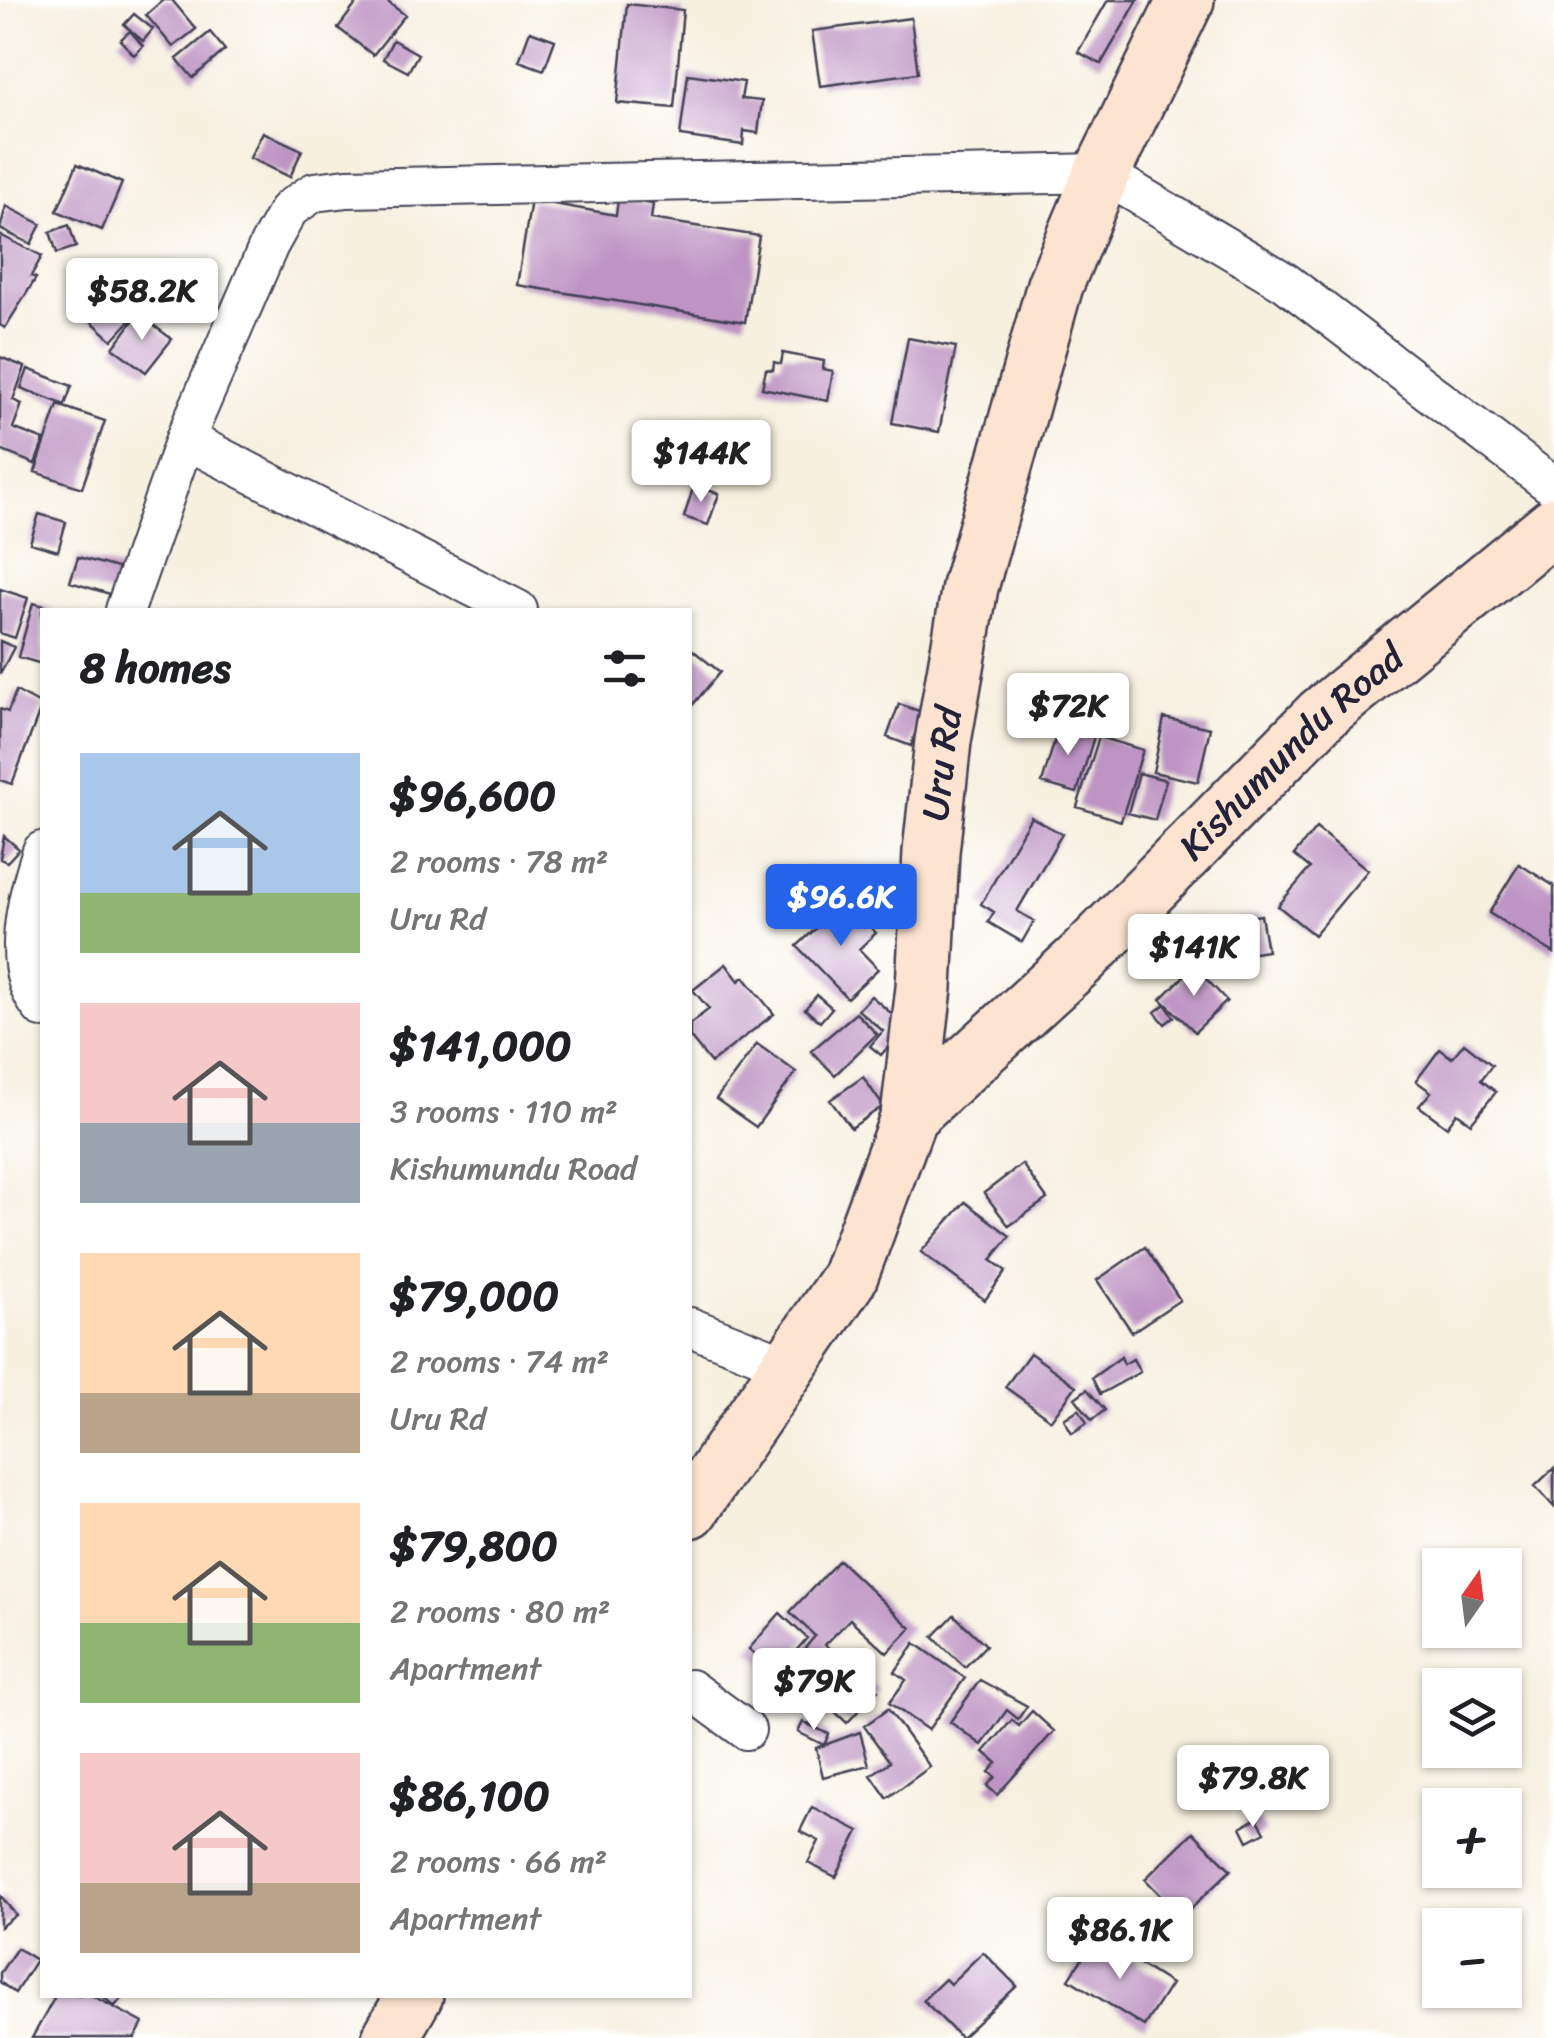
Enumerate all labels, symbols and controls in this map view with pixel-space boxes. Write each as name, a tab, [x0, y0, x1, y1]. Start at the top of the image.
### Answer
pin: $58.2K	[61, 258, 223, 343]
text: $58.2K	[88, 262, 196, 319]
pin: $144K	[631, 420, 771, 505]
text: $144K	[654, 424, 748, 481]
street label: Kishumundu Road	[1161, 624, 1422, 877]
text: 8 homes	[80, 631, 231, 705]
icon: filters	[597, 641, 652, 696]
pin: $72K	[1009, 673, 1127, 758]
text: $72K	[1029, 677, 1107, 734]
street label: Uru Rd	[901, 699, 982, 824]
text: $96,600	[390, 759, 556, 833]
icon: home	[160, 793, 280, 913]
text: 2 rooms · 78 m²	[390, 833, 608, 890]
pin: $96.6K	[760, 864, 922, 949]
text: $96.6K	[788, 868, 894, 925]
text: Uru Rd	[390, 890, 486, 947]
pin: $141K	[1124, 914, 1264, 999]
text: $141K	[1150, 918, 1238, 975]
text: $141,000	[390, 1009, 571, 1083]
icon: home	[160, 1043, 280, 1163]
text: 3 rooms · 110 m²	[390, 1083, 618, 1140]
text: Kishumundu Road	[390, 1140, 637, 1197]
text: $79,000	[390, 1259, 559, 1333]
icon: home	[160, 1293, 280, 1413]
text: 2 rooms · 74 m²	[390, 1333, 609, 1390]
text: Uru Rd	[390, 1390, 486, 1447]
text: $79,800	[390, 1509, 558, 1583]
icon: home	[160, 1543, 280, 1663]
north arrow	[1422, 1548, 1522, 1648]
map controls	[1422, 1548, 1522, 2008]
text: 2 rooms · 80 m²	[390, 1583, 610, 1640]
text: Apartment	[390, 1640, 541, 1697]
pin: $79K	[755, 1648, 873, 1733]
text: $79K	[775, 1652, 853, 1709]
button: layers	[1422, 1668, 1522, 1768]
pin: $79.8K	[1172, 1745, 1334, 1830]
text: $79.8K	[1199, 1749, 1307, 1806]
text: $86,100	[390, 1759, 550, 1833]
button: +	[1422, 1788, 1522, 1888]
icon: home	[160, 1793, 280, 1913]
text: 2 rooms · 66 m²	[390, 1833, 607, 1890]
text: Apartment	[390, 1890, 541, 1947]
pin: $86.1K	[1039, 1897, 1201, 1982]
text: $86.1K	[1069, 1901, 1171, 1958]
button: −	[1422, 1908, 1522, 2008]

